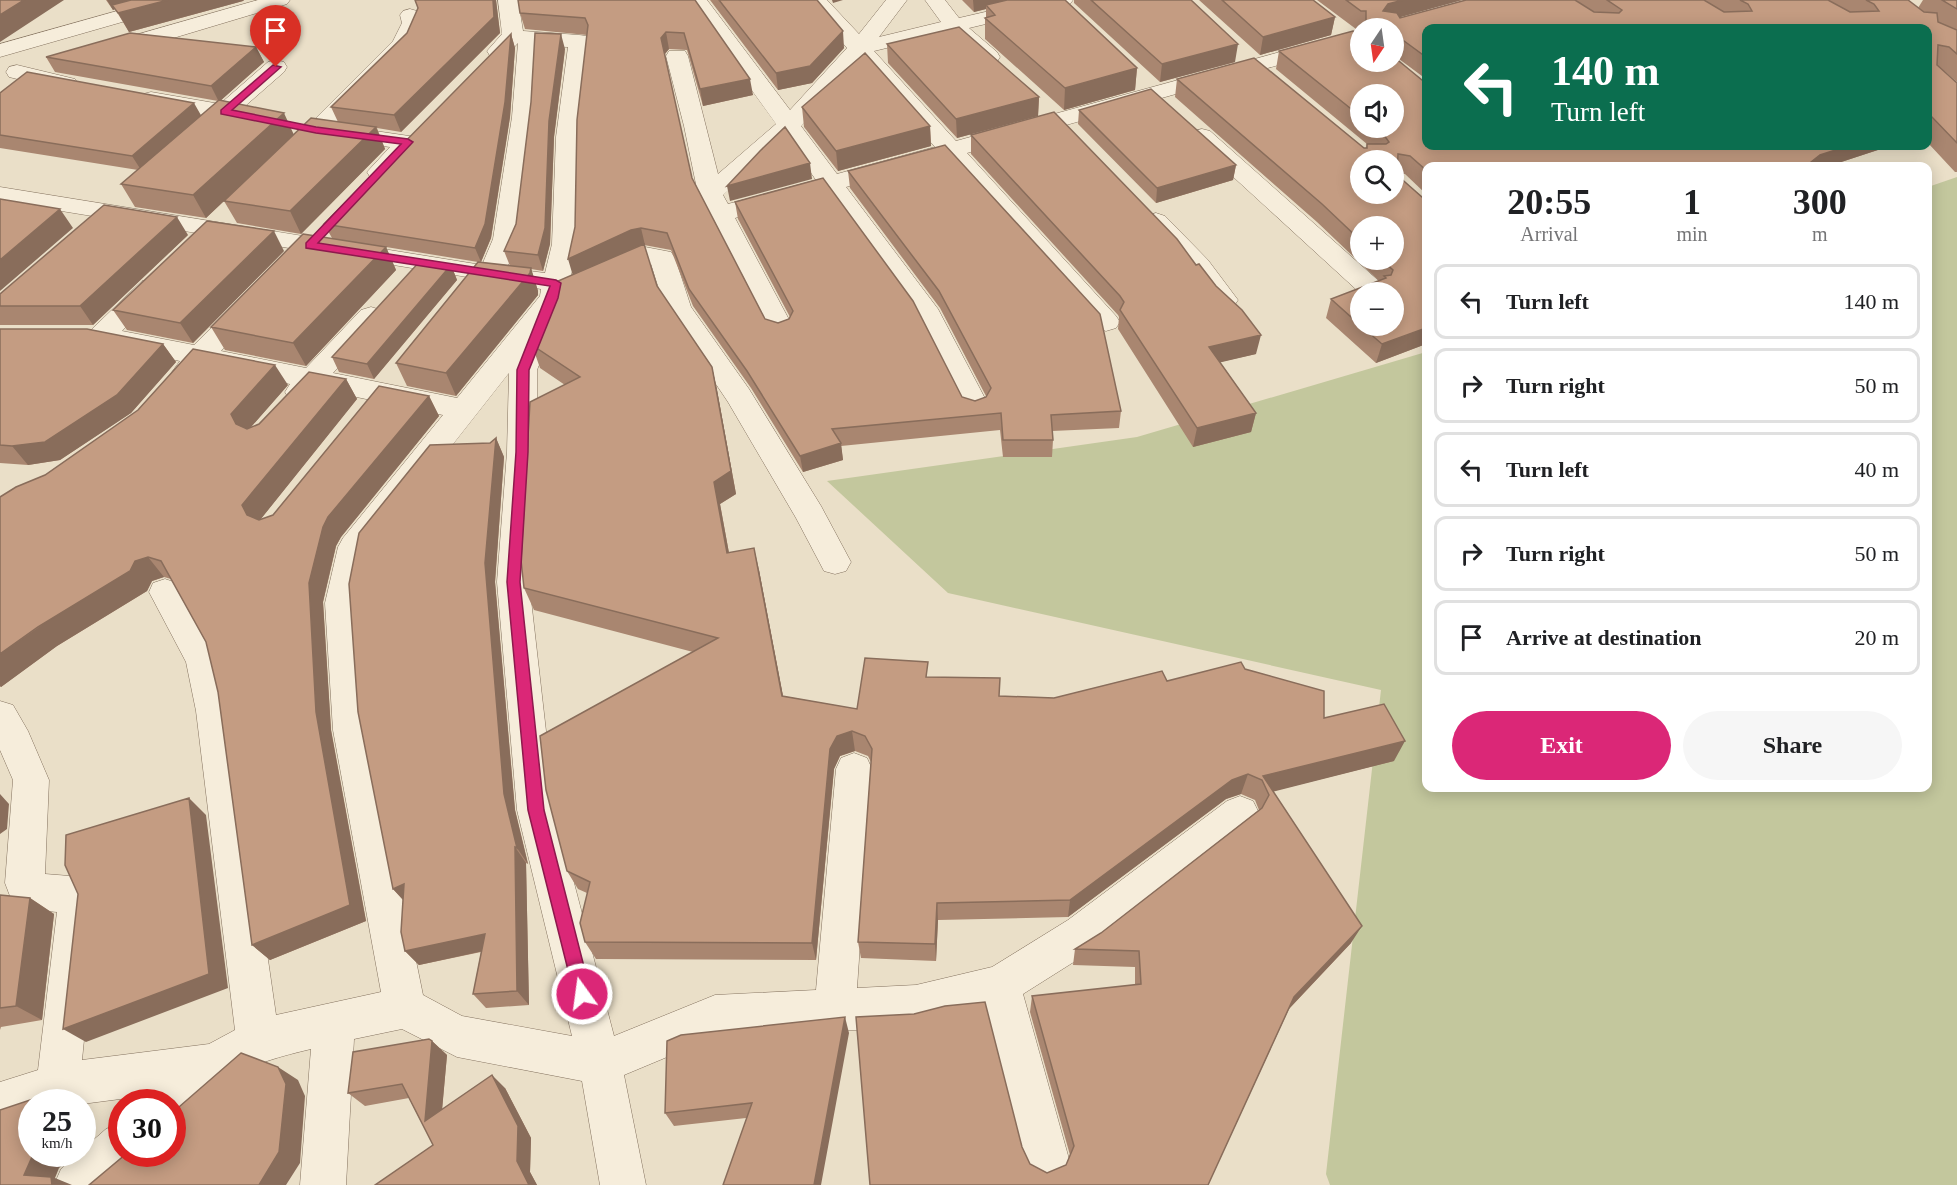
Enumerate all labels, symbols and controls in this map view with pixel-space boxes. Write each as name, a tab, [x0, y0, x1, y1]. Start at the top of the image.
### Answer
pin	[250, 5, 301, 67]
icon: arrive	[259, 14, 292, 47]
north arrow	[1350, 18, 1404, 72]
map controls	[1350, 18, 1404, 336]
icon: left	[1452, 48, 1530, 126]
text: 140 m	[1551, 48, 1660, 94]
button: sound	[1350, 84, 1404, 138]
text: Turn left	[1551, 97, 1645, 127]
button: search	[1350, 150, 1404, 204]
text: 20:55	[1507, 182, 1591, 222]
text: 1	[1683, 182, 1701, 222]
text: 300	[1793, 182, 1847, 222]
button: +	[1350, 216, 1404, 270]
text: Arrival	[1520, 223, 1578, 245]
text: min	[1676, 223, 1708, 245]
text: m	[1812, 223, 1828, 245]
button: −	[1350, 282, 1404, 336]
icon: left	[1455, 285, 1488, 318]
text: Turn left	[1506, 289, 1589, 314]
text: 140 m	[1843, 289, 1899, 314]
icon: right	[1455, 369, 1488, 402]
text: Turn right	[1506, 373, 1605, 398]
text: 50 m	[1854, 373, 1899, 398]
icon: left	[1455, 453, 1488, 486]
text: Turn left	[1506, 457, 1589, 482]
text: 40 m	[1854, 457, 1899, 482]
icon: right	[1455, 537, 1488, 570]
text: Turn right	[1506, 541, 1605, 566]
text: 50 m	[1854, 541, 1899, 566]
icon: arrive	[1455, 621, 1488, 654]
text: Arrive at destination	[1506, 625, 1702, 650]
text: 20 m	[1854, 625, 1899, 650]
button: Exit	[1452, 711, 1671, 780]
button: Share	[1683, 711, 1902, 780]
position arrow	[550, 962, 614, 1026]
speed limit sign: 30	[108, 1089, 186, 1167]
text: 25	[42, 1104, 72, 1137]
text: km/h	[42, 1135, 72, 1151]

